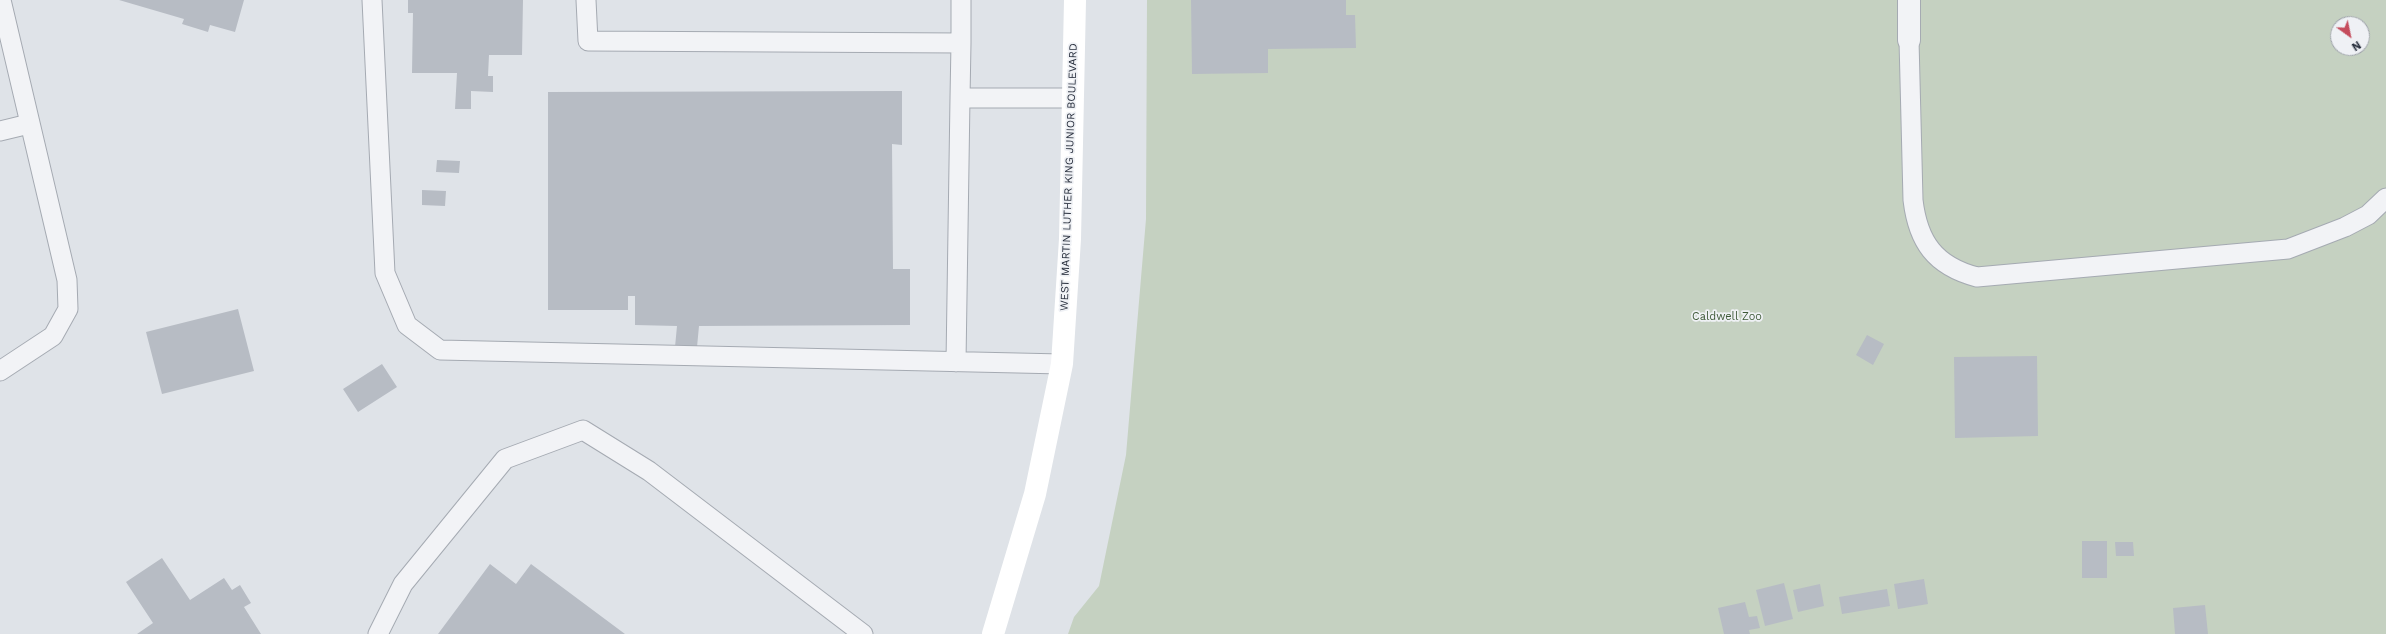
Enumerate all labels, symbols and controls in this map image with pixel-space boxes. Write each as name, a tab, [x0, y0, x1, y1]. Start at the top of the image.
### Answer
north arrow	[2330, 16, 2370, 56]
text: N	[2349, 38, 2363, 53]
street label: WEST MARTIN LUTHER KING JUNIOR BOULEVARD	[1058, 43, 1080, 311]
park label: Caldwell Zoo	[1692, 310, 1762, 324]

